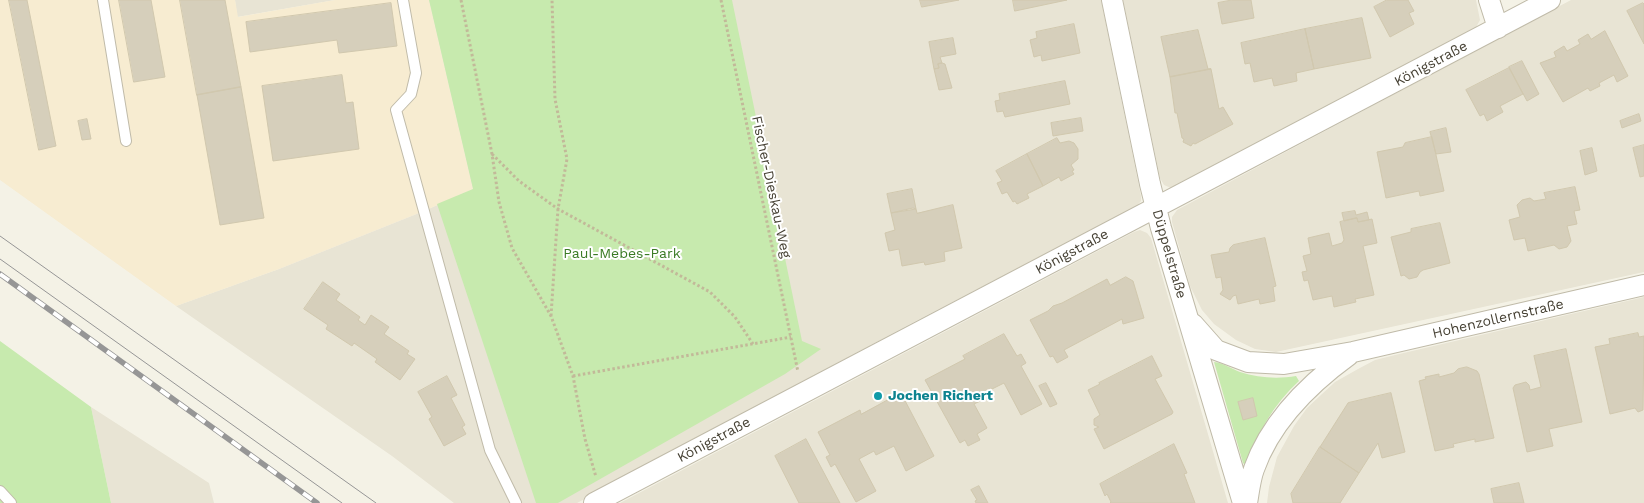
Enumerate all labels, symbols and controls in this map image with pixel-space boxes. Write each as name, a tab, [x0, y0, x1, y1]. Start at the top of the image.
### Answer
street label: Königstraße	[1392, 38, 1470, 90]
street label: Fischer-Dieskau-Weg	[748, 114, 794, 260]
street label: Düppelstraße	[1148, 207, 1190, 301]
street label: Königstraße	[1033, 226, 1111, 278]
park label: Paul-Mebes-Park	[563, 246, 681, 262]
street label: Hohenzollernstraße	[1431, 296, 1565, 342]
place label: Jochen Richert	[888, 388, 993, 404]
marker: Jochen Richert	[872, 390, 884, 402]
street label: Königstraße	[675, 414, 753, 466]

